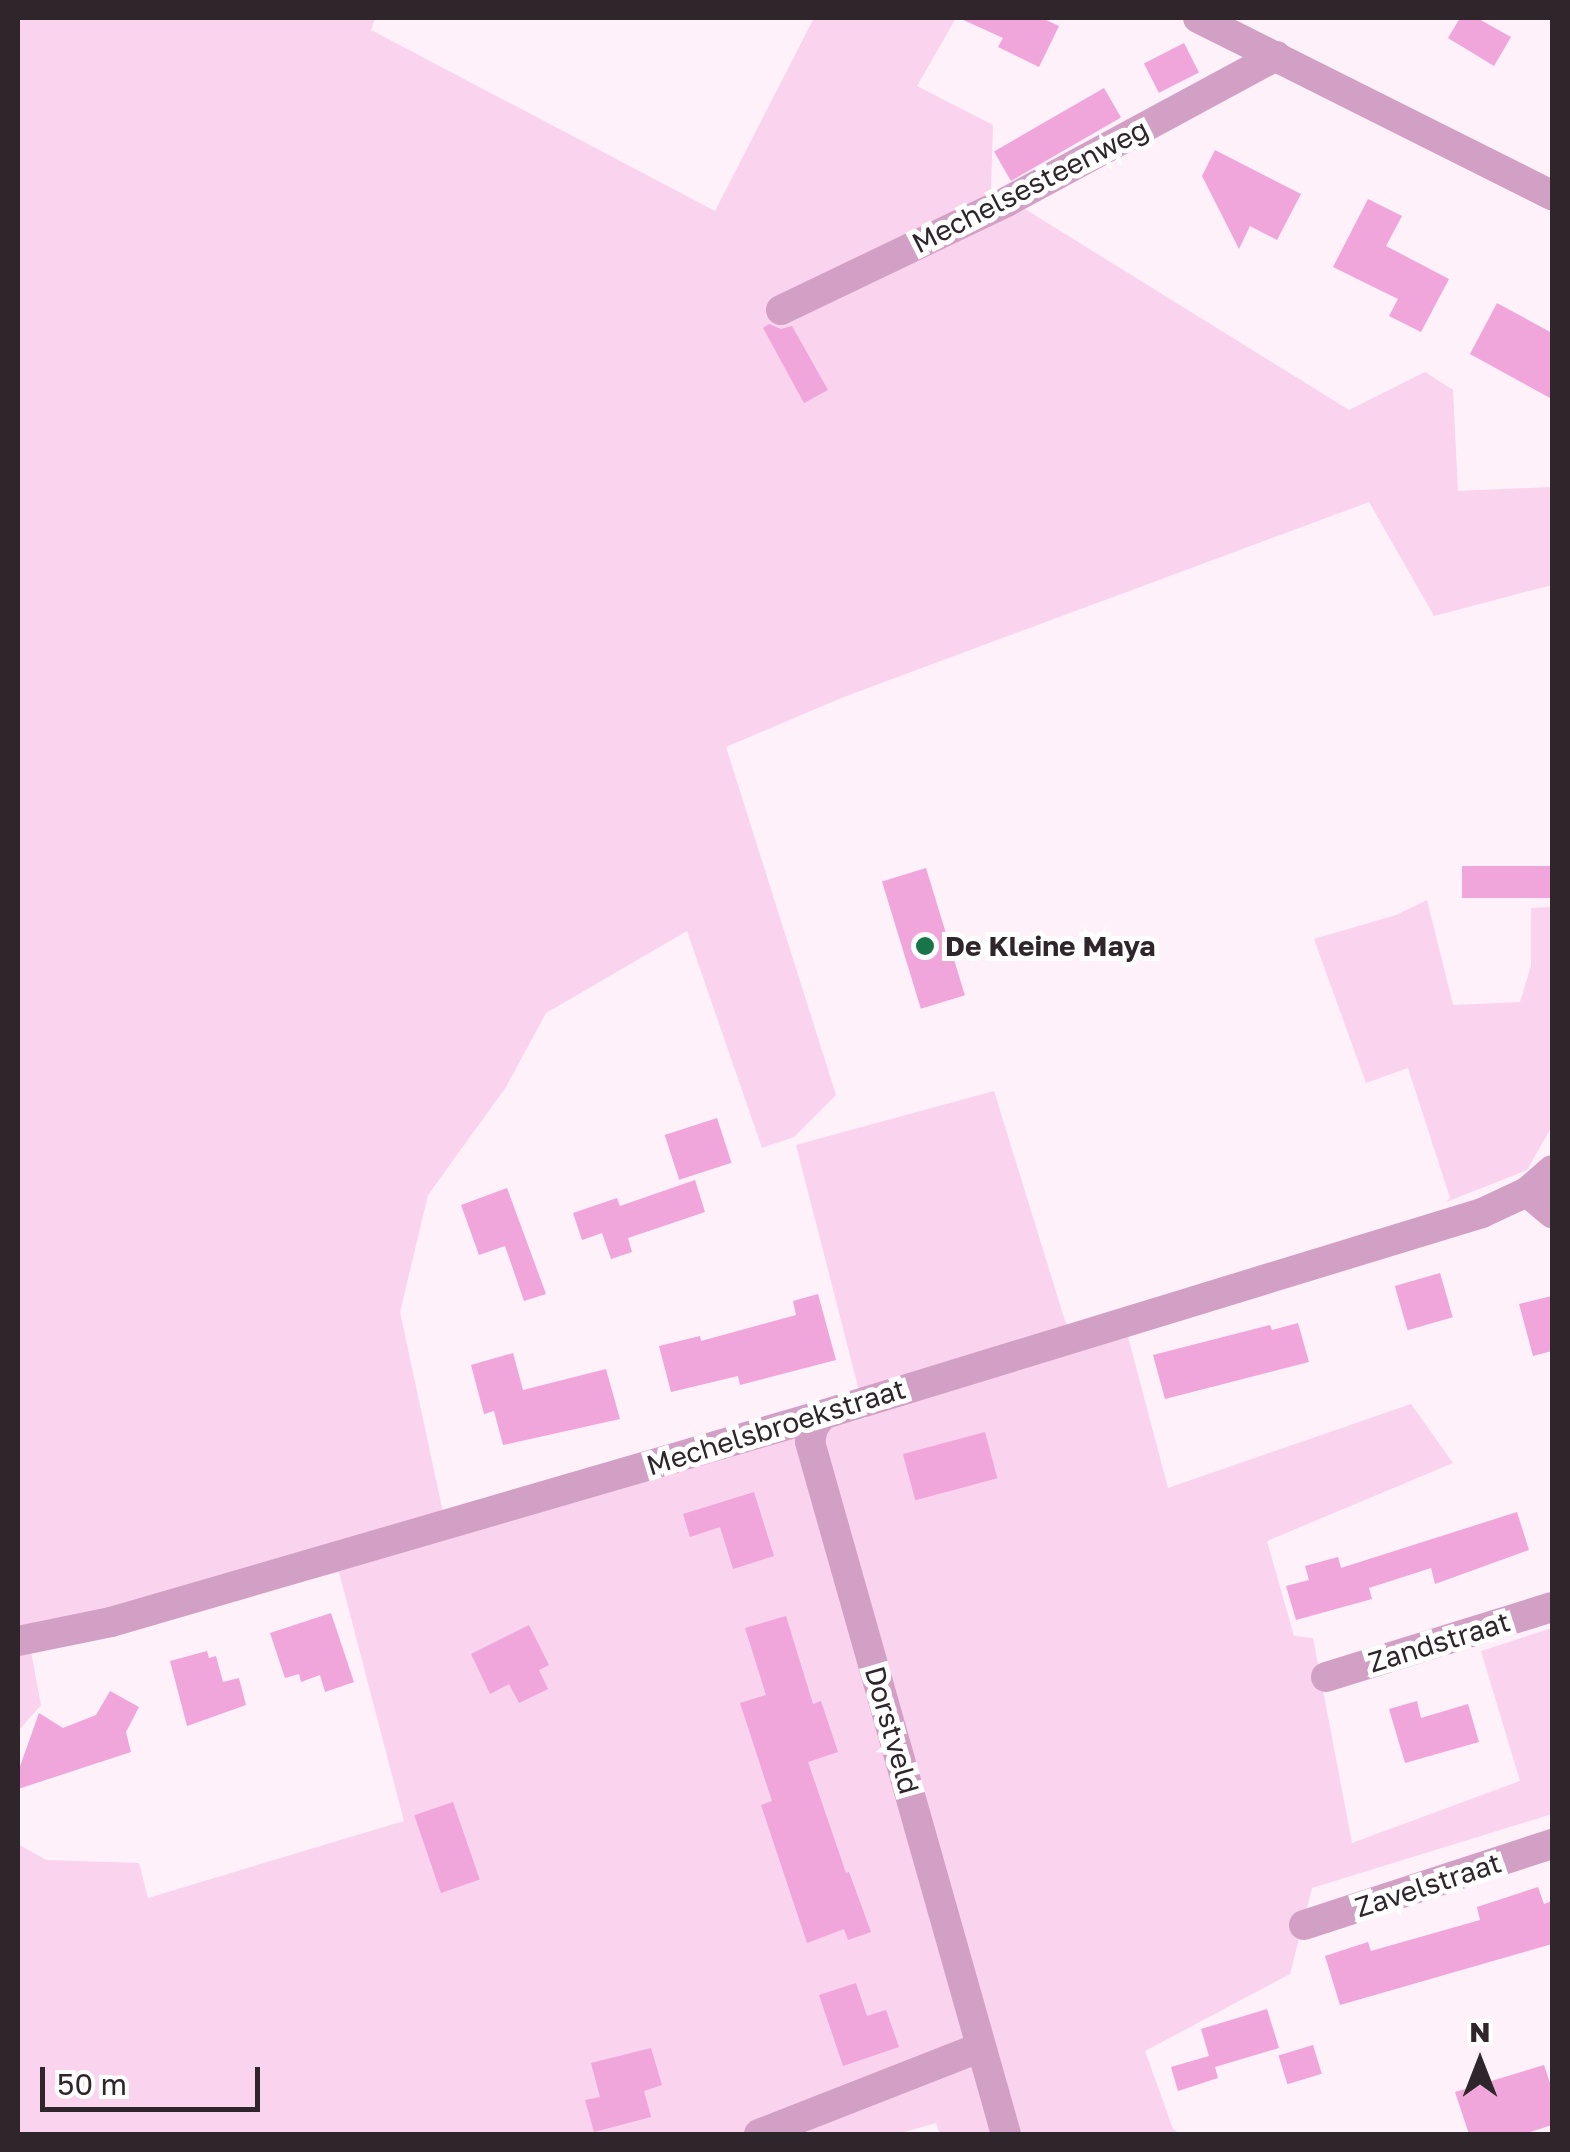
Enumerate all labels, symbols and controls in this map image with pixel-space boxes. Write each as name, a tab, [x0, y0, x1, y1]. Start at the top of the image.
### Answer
street label: Mechelsesteenweg	[906, 112, 1154, 260]
place label: De Kleine Maya	[945, 929, 1155, 963]
marker: De Kleine Maya	[914, 935, 936, 957]
street label: Mechelsbroekstraat	[643, 1372, 909, 1482]
street label: Zandstraat	[1364, 1605, 1514, 1679]
street label: Dorstveld	[858, 1662, 926, 1798]
street label: Zavelstraat	[1351, 1846, 1505, 1924]
north arrow	[1430, 2012, 1530, 2112]
text: N	[1469, 2015, 1491, 2048]
scale bar	[45, 2047, 265, 2109]
text: 50 m	[57, 2066, 127, 2102]

